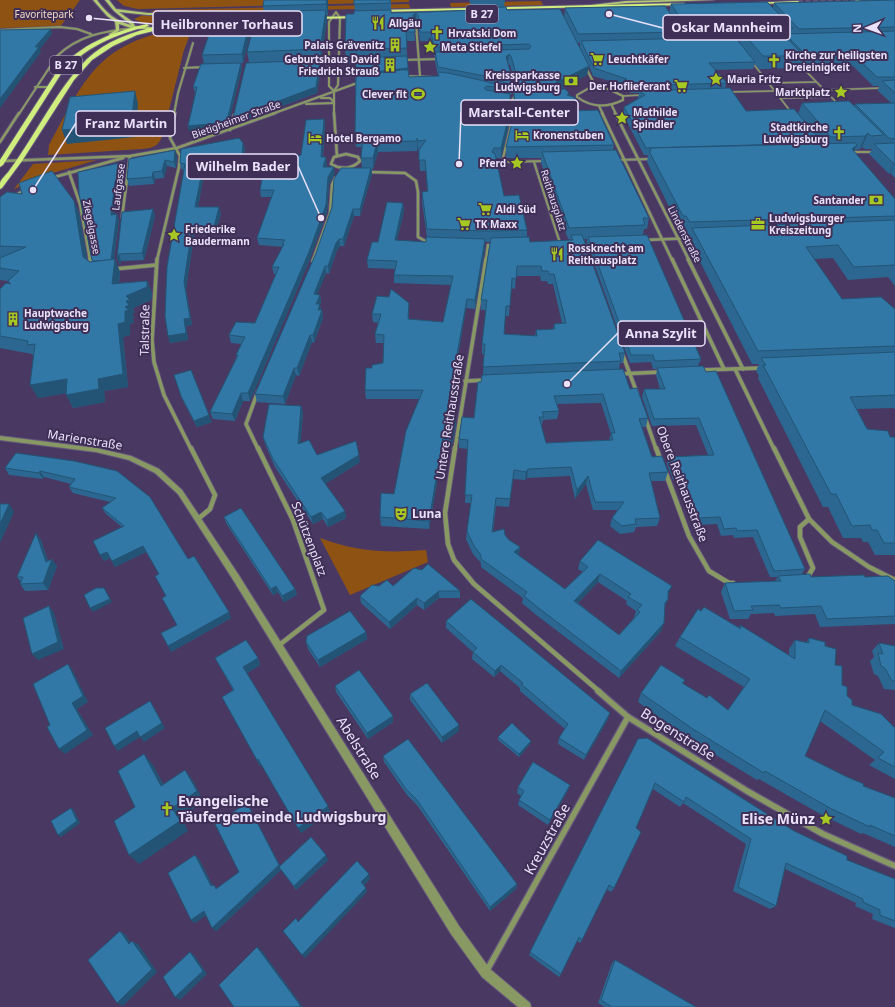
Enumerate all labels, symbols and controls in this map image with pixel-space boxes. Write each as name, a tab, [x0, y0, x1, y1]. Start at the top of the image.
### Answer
road number: B 27	[466, 5, 498, 23]
park label: Favoritepark	[14, 7, 74, 21]
north arrow	[847, 8, 887, 48]
callout: Heilbronner Torhaus	[153, 11, 302, 36]
text: Heilbronner Torhaus	[161, 15, 293, 33]
restaurant icon: Allgäu	[370, 15, 386, 31]
callout: Oskar Mannheim	[663, 15, 790, 40]
place label: Allgäu	[389, 16, 421, 30]
text: Oskar Mannheim	[671, 18, 783, 36]
text: N	[849, 24, 864, 33]
church icon: Hrvatski Dom	[429, 25, 445, 41]
place label: Hrvatski Dom	[448, 26, 517, 40]
building icon: Palais Grävenitz	[387, 37, 403, 53]
place label: Palais Grävenitz	[304, 38, 384, 52]
place icon: Meta Stiefel	[422, 39, 438, 55]
place label: Meta Stiefel	[441, 40, 501, 54]
place label: Kirche zur heiligsten Dreieinigkeit	[785, 48, 887, 74]
supermarket icon: Leuchtkäfer	[589, 51, 605, 67]
place label: Geburtshaus David Friedrich Strauß	[284, 52, 379, 78]
place label: Leuchtkäfer	[608, 52, 669, 66]
church icon: Kirche zur heiligsten Dreieinigkeit	[766, 53, 782, 69]
road number: B 27	[50, 56, 82, 74]
building icon: Geburtshaus David Friedrich Strauß	[382, 57, 398, 73]
place label: Kreissparkasse Ludwigsburg	[485, 68, 560, 94]
place icon: Maria Fritz	[708, 71, 724, 87]
place label: Maria Fritz	[727, 72, 781, 86]
bank icon: Kreissparkasse Ludwigsburg	[563, 73, 579, 89]
supermarket icon: Der Hoflieferant	[673, 78, 689, 94]
place label: Der Hoflieferant	[589, 79, 671, 93]
place icon: Marktplatz	[833, 84, 849, 100]
place label: Marktplatz	[775, 85, 830, 99]
sports icon: Clever fit	[410, 86, 426, 102]
place label: Clever fit	[362, 87, 408, 101]
street label: Bietigheimer Straße	[190, 96, 283, 142]
callout: Marstall-Center	[461, 100, 578, 125]
text: Marstall-Center	[468, 103, 570, 121]
place label: Mathilde Spindler	[633, 105, 678, 131]
place icon: Mathilde Spindler	[614, 110, 630, 126]
callout: Franz Martin	[76, 111, 175, 136]
text: Franz Martin	[85, 114, 167, 132]
place label: Stadtkirche Ludwigsburg	[763, 120, 828, 146]
church icon: Stadtkirche Ludwigsburg	[831, 125, 847, 141]
hotel icon: Kronenstuben	[514, 127, 530, 143]
place label: Kronenstuben	[533, 128, 604, 142]
hotel icon: Hotel Bergamo	[307, 130, 323, 146]
place label: Hotel Bergamo	[326, 131, 401, 145]
callout: Wilhelm Bader	[187, 154, 298, 179]
place icon: Pferd	[509, 155, 525, 171]
place label: Pferd	[479, 156, 506, 170]
text: Wilhelm Bader	[196, 157, 291, 175]
street label: Laufgasse	[108, 162, 128, 211]
street label: Reithausplatz	[538, 168, 571, 233]
bank icon: Santander	[868, 192, 884, 208]
place label: Santander	[813, 193, 866, 207]
street label: Ziegelgasse	[80, 199, 104, 256]
supermarket icon: Aldi Süd	[477, 201, 493, 217]
place label: Aldi Süd	[496, 202, 536, 216]
street label: Lindenstraße	[665, 203, 705, 265]
place label: Ludwigsburger Kreiszeitung	[769, 211, 845, 237]
supermarket icon: TK Maxx	[456, 216, 472, 232]
office icon: Ludwigsburger Kreiszeitung	[750, 216, 766, 232]
place label: TK Maxx	[475, 217, 517, 231]
place label: Friederike Baudermann	[185, 222, 250, 248]
place icon: Friederike Baudermann	[166, 227, 182, 243]
place label: Rossknecht am Reithausplatz	[568, 241, 644, 267]
restaurant icon: Rossknecht am Reithausplatz	[549, 246, 565, 262]
street label: Talstraße	[136, 304, 153, 356]
place label: Hauptwache Ludwigsburg	[24, 306, 89, 332]
building icon: Hauptwache Ludwigsburg	[5, 311, 21, 327]
callout: Anna Szylit	[618, 321, 705, 346]
text: Anna Szylit	[625, 324, 697, 342]
street label: Untere Reithausstraße	[431, 353, 468, 481]
street label: Obere Reithausstraße	[652, 423, 713, 544]
street label: Marienstraße	[46, 425, 124, 454]
street label: Schützenplatz	[287, 499, 332, 579]
place label: Luna	[412, 505, 442, 522]
theatre icon: Luna	[393, 506, 409, 522]
street label: Bogenstraße	[637, 703, 719, 764]
street label: Abelstraße	[333, 713, 386, 783]
place label: Evangelische Täufergemeinde Ludwigsburg	[178, 791, 386, 826]
street label: Kreuzstraße	[519, 799, 574, 878]
church icon: Evangelische Täufergemeinde Ludwigsburg	[159, 801, 175, 817]
place label: Elise Münz	[741, 809, 815, 828]
place icon: Elise Münz	[818, 811, 834, 827]

